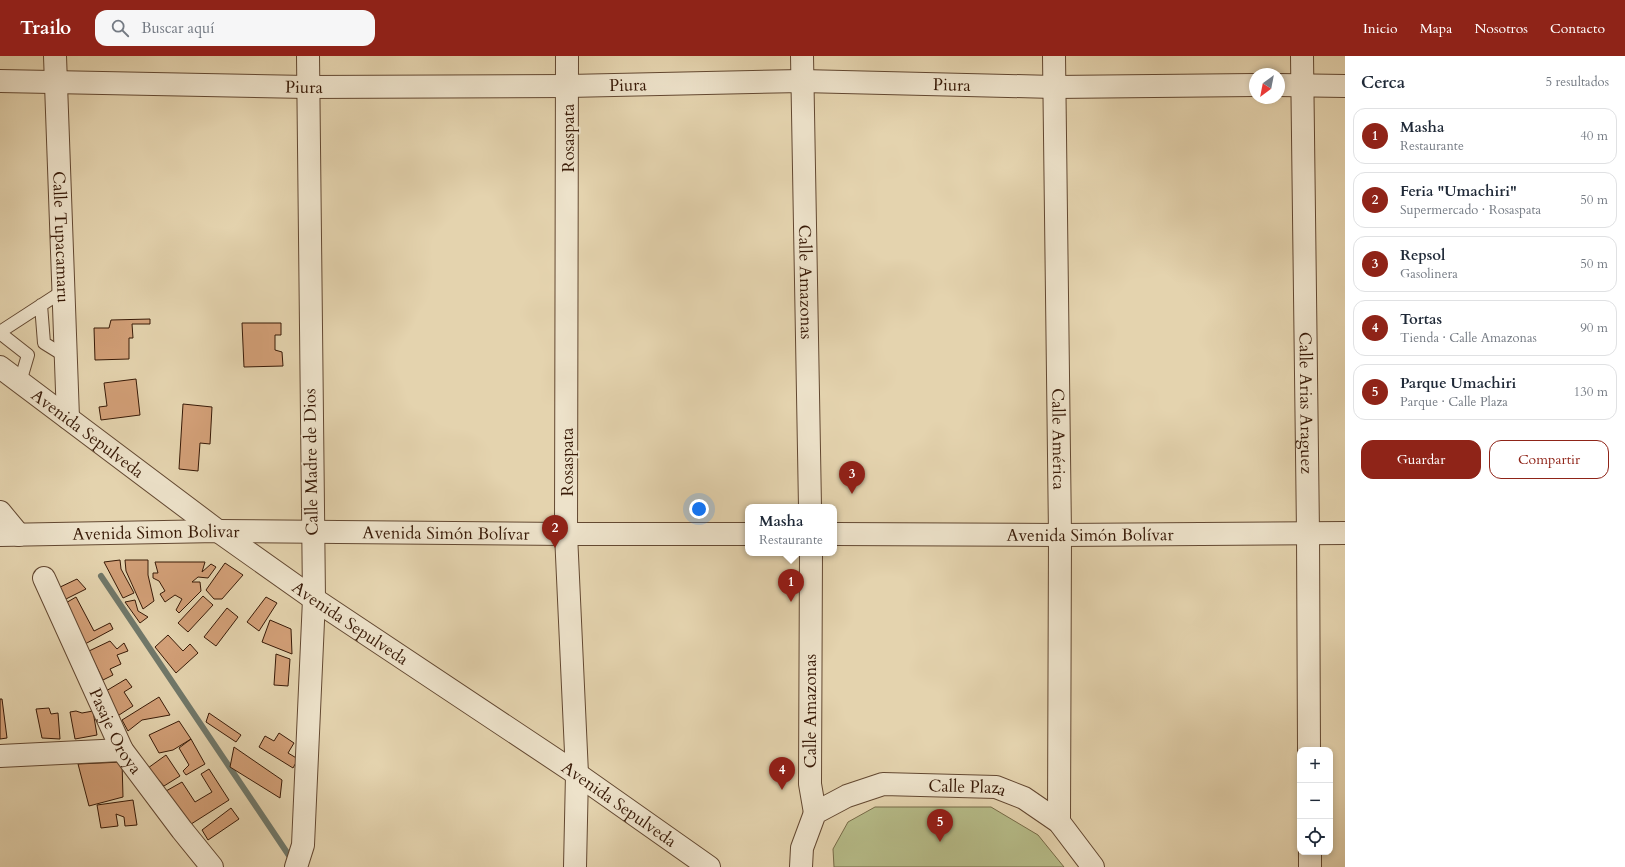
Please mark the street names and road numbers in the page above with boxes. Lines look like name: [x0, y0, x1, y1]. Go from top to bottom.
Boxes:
street label: Piura: [609, 73, 648, 97]
street label: Piura: [933, 73, 972, 97]
street label: Piura: [285, 75, 324, 99]
street label: Rosaspata: [557, 103, 580, 172]
street label: Calle Tupacamaru: [48, 171, 75, 303]
street label: Calle Amazonas: [793, 224, 819, 340]
street label: Calle Arias Araguez: [1294, 332, 1319, 474]
street label: Avenida Sepulveda: [27, 383, 150, 483]
street label: Calle Madre de Dios: [298, 388, 324, 536]
street label: Calle América: [1047, 388, 1071, 491]
street label: Rosaspata: [556, 427, 579, 496]
street label: Avenida Simon Bolivar: [72, 519, 240, 545]
street label: Avenida Simón Bolívar: [362, 521, 530, 545]
street label: Avenida Simón Bolívar: [1006, 523, 1174, 547]
street label: Avenida Sepulveda: [288, 576, 414, 671]
street label: Calle Amazonas: [799, 653, 822, 768]
street label: Pasaje Oroya: [84, 684, 148, 779]
street label: Avenida Sepulveda: [557, 755, 682, 853]
street label: Calle Plaza: [928, 774, 1011, 802]

